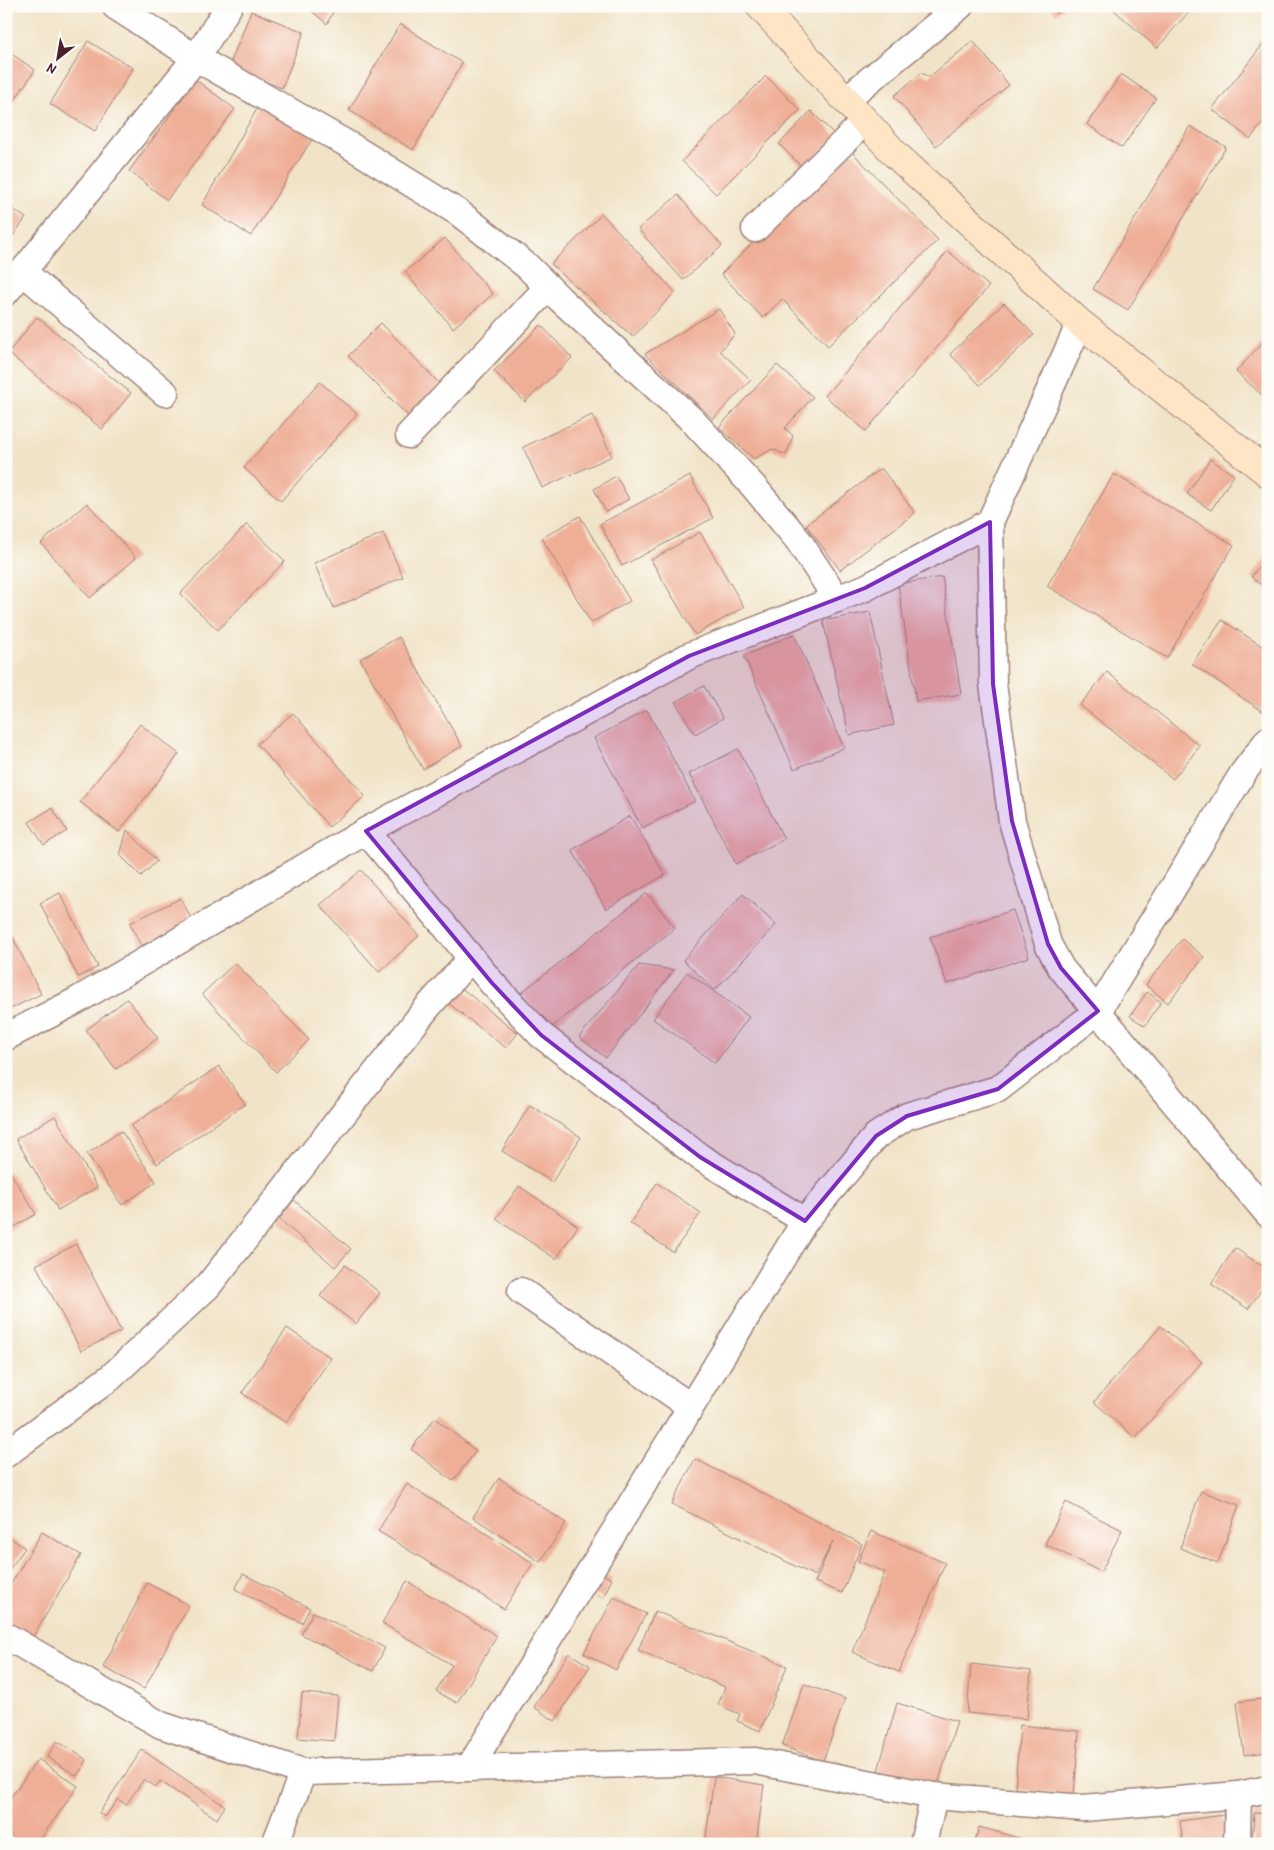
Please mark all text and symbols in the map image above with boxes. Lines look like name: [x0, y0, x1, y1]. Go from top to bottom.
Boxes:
north arrow: [32, 32, 82, 82]
text: N: [42, 59, 59, 80]

